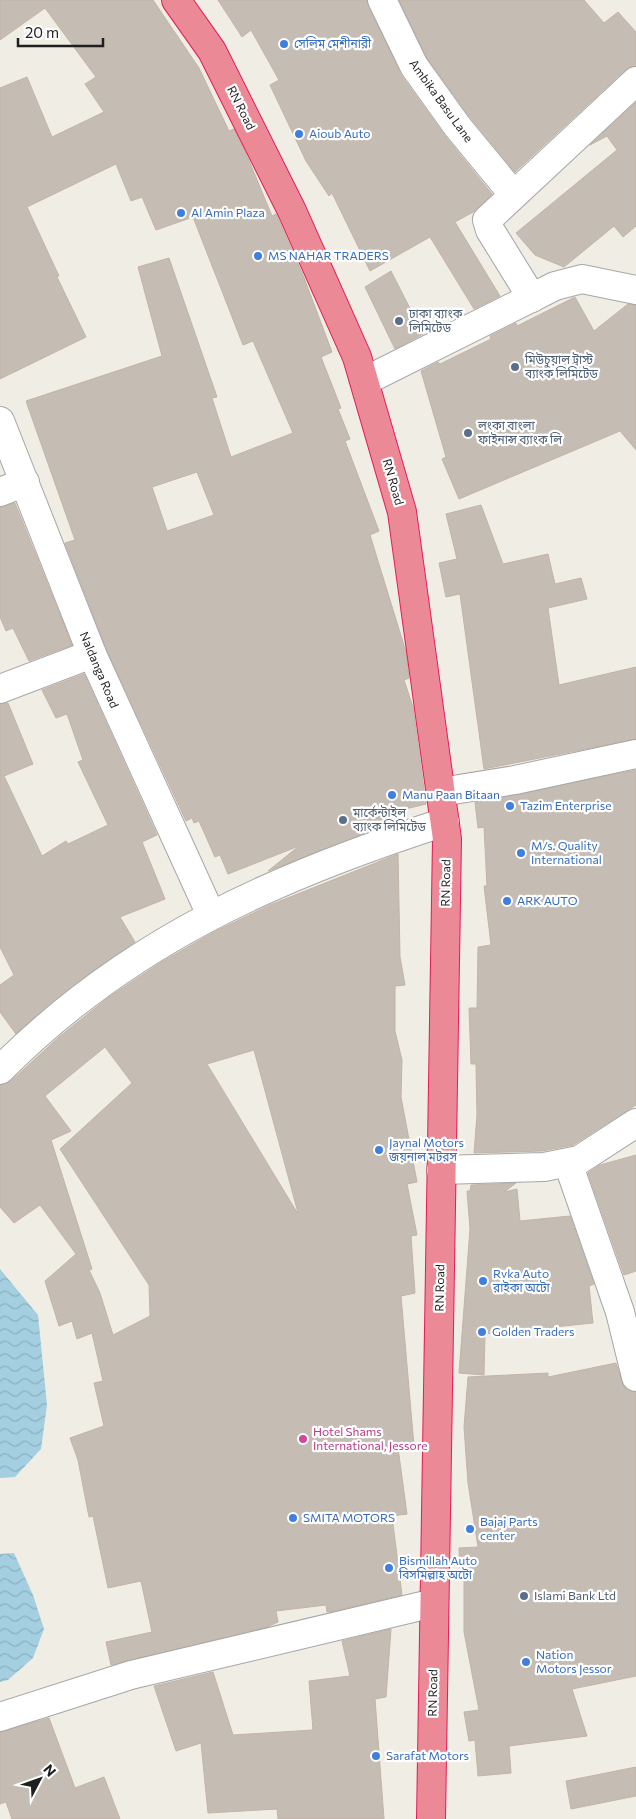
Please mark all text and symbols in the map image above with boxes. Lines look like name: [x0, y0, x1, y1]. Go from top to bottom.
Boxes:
scale bar: [18, 15, 102, 47]
text: 20 m: [25, 23, 59, 41]
place label: সেলিম মেশীনারী: [294, 36, 372, 50]
marker: সেলিম মেশীনারী: [278, 38, 290, 50]
street label: Ambika Basu Lane: [407, 56, 477, 145]
street label: RN Road: [225, 83, 259, 132]
place label: Aioub Auto: [309, 126, 371, 140]
marker: Aioub Auto: [293, 128, 305, 140]
place label: Al Amin Plaza: [191, 205, 265, 219]
marker: Al Amin Plaza: [175, 207, 187, 219]
place label: MS NAHAR TRADERS: [268, 248, 389, 262]
marker: MS NAHAR TRADERS: [252, 250, 264, 262]
place label: ঢাকা ব্যাংক লিমিটেড: [408, 306, 463, 334]
marker: ঢাকা ব্যাংক লিমিটেড: [393, 315, 405, 327]
place label: মিউচুয়াল ট্রাস্ট ব্যাংক লিমিটেড: [524, 352, 598, 380]
marker: মিউচুয়াল ট্রাস্ট ব্যাংক লিমিটেড: [509, 361, 521, 373]
place label: লংকা বাংলা ফাইনান্স ব্যাংক লি: [477, 418, 562, 446]
marker: লংকা বাংলা ফাইনান্স ব্যাংক লি: [462, 427, 474, 439]
street label: RN Road: [381, 457, 407, 507]
street label: Naldanga Road: [78, 629, 122, 710]
place label: Manu Paan Bitaan: [402, 787, 500, 801]
marker: Manu Paan Bitaan: [386, 789, 398, 801]
place label: Tazim Enterprise: [520, 798, 611, 812]
marker: Tazim Enterprise: [504, 800, 516, 812]
place label: মার্কেন্টাইল ব্যাংক লিমিটেড: [352, 805, 426, 833]
marker: মার্কেন্টাইল ব্যাংক লিমিটেড: [337, 814, 349, 826]
place label: M/s. Quality International: [531, 838, 602, 866]
marker: M/s. Quality International: [515, 847, 527, 859]
street label: RN Road: [438, 859, 452, 907]
place label: ARK AUTO: [517, 893, 578, 907]
marker: ARK AUTO: [501, 895, 513, 907]
place label: Jaynal Motors জয়নাল মটরস: [388, 1135, 464, 1163]
marker: Jaynal Motors জয়নাল মটরস: [373, 1144, 385, 1156]
street label: RN Road: [432, 1264, 446, 1312]
place label: Ryka Auto রাইকা অটো: [492, 1266, 551, 1294]
marker: Ryka Auto রাইকা অটো: [477, 1275, 489, 1287]
place label: Golden Traders: [492, 1324, 574, 1338]
marker: Golden Traders: [476, 1326, 488, 1338]
place label: Hotel Shams International, Jessore: [313, 1424, 428, 1453]
marker: Hotel Shams International, Jessore: [297, 1433, 309, 1445]
place label: SMITA MOTORS: [303, 1510, 395, 1524]
marker: SMITA MOTORS: [287, 1512, 299, 1524]
place label: Bajaj Parts center: [480, 1514, 538, 1542]
marker: Bajaj Parts center: [464, 1523, 476, 1535]
place label: Bismillah Auto বিসমিল্লাহ অটো: [398, 1553, 477, 1581]
marker: Bismillah Auto বিসমিল্লাহ অটো: [383, 1562, 395, 1574]
place label: Islami Bank Ltd: [534, 1588, 616, 1602]
marker: Islami Bank Ltd: [518, 1590, 530, 1602]
place label: Nation Motors Jessor: [536, 1647, 612, 1676]
marker: Nation Motors Jessor: [520, 1656, 532, 1668]
street label: RN Road: [425, 1669, 439, 1717]
place label: Sarafat Motors: [386, 1748, 469, 1762]
marker: Sarafat Motors: [370, 1750, 382, 1762]
north arrow: [15, 1754, 65, 1804]
text: N: [40, 1761, 60, 1780]

